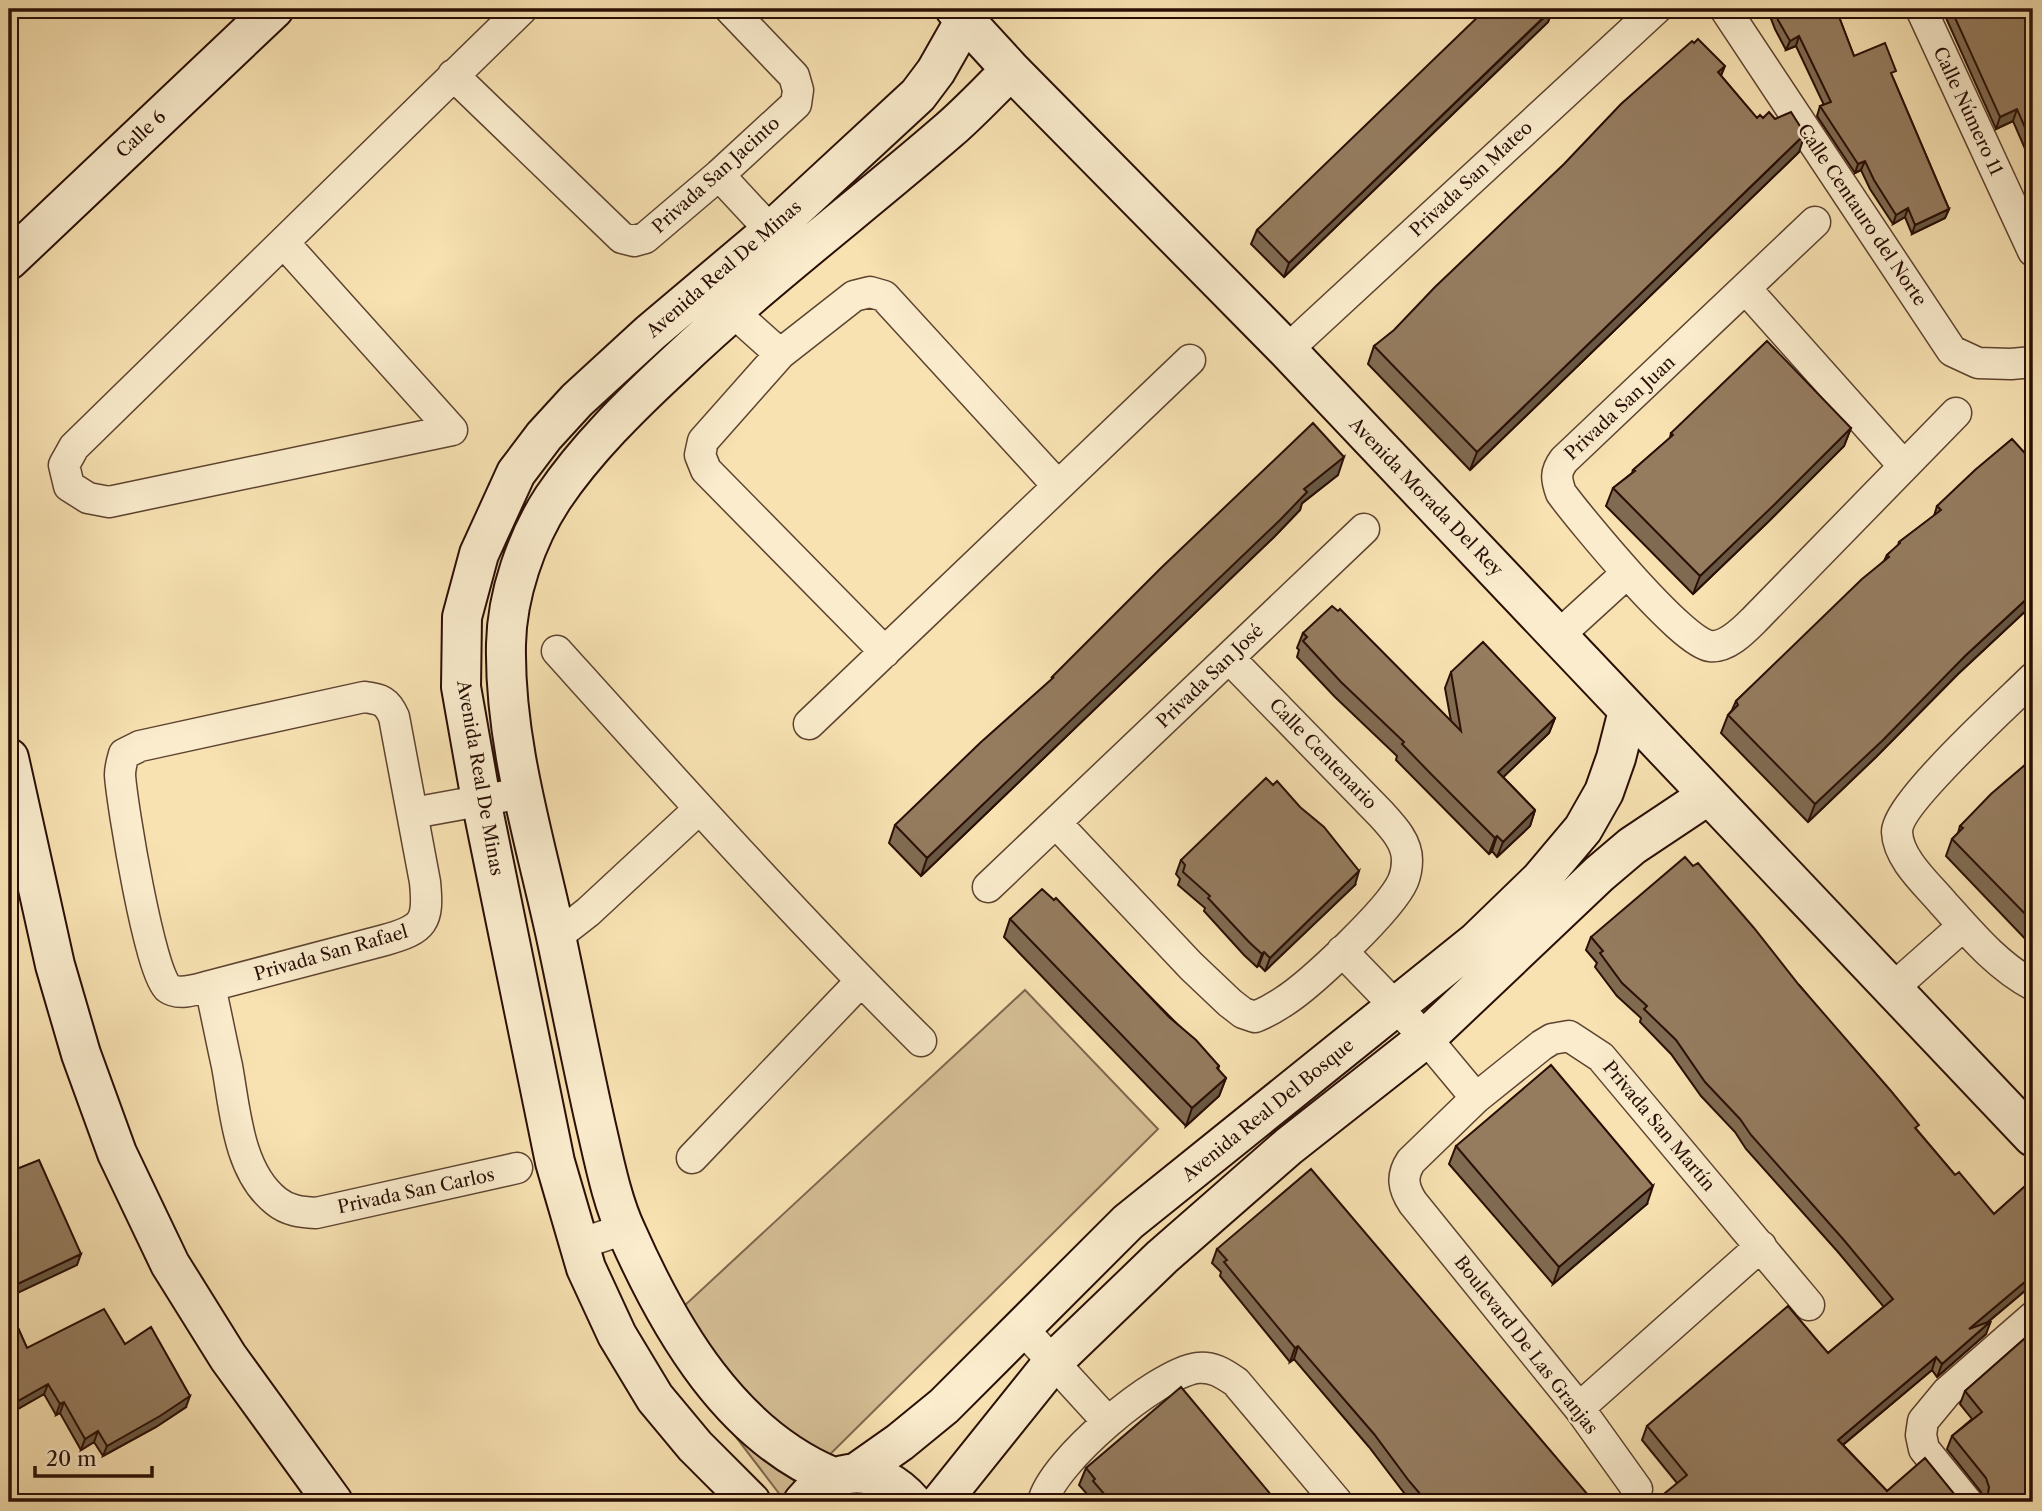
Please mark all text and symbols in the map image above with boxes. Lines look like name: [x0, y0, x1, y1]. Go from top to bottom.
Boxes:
street label: Calle Número 11: [1929, 43, 2008, 179]
street label: Calle 6: [112, 106, 170, 162]
street label: Privada San Jacinto: [648, 112, 784, 238]
street label: Privada San Mateo: [1405, 116, 1537, 242]
street label: Calle Centauro del Norte: [1793, 120, 1931, 310]
street label: Avenida Real De Minas: [641, 196, 806, 343]
street label: Privada San Juan: [1560, 351, 1680, 465]
street label: Avenida Morada Del Rey: [1344, 412, 1508, 582]
street label: Privada San José: [1152, 620, 1268, 732]
street label: Avenida Real De Minas: [452, 678, 508, 877]
street label: Calle Centenario: [1265, 694, 1381, 814]
street label: Privada San Rafael: [252, 921, 410, 985]
street label: Avenida Real Del Bosque: [1177, 1034, 1358, 1187]
street label: Privada San Martín: [1598, 1056, 1720, 1196]
street label: Privada San Carlos: [335, 1164, 497, 1218]
street label: Boulevard De Las Granjas: [1450, 1251, 1602, 1439]
scale bar: [35, 1434, 152, 1478]
text: 20 m: [46, 1446, 97, 1471]

